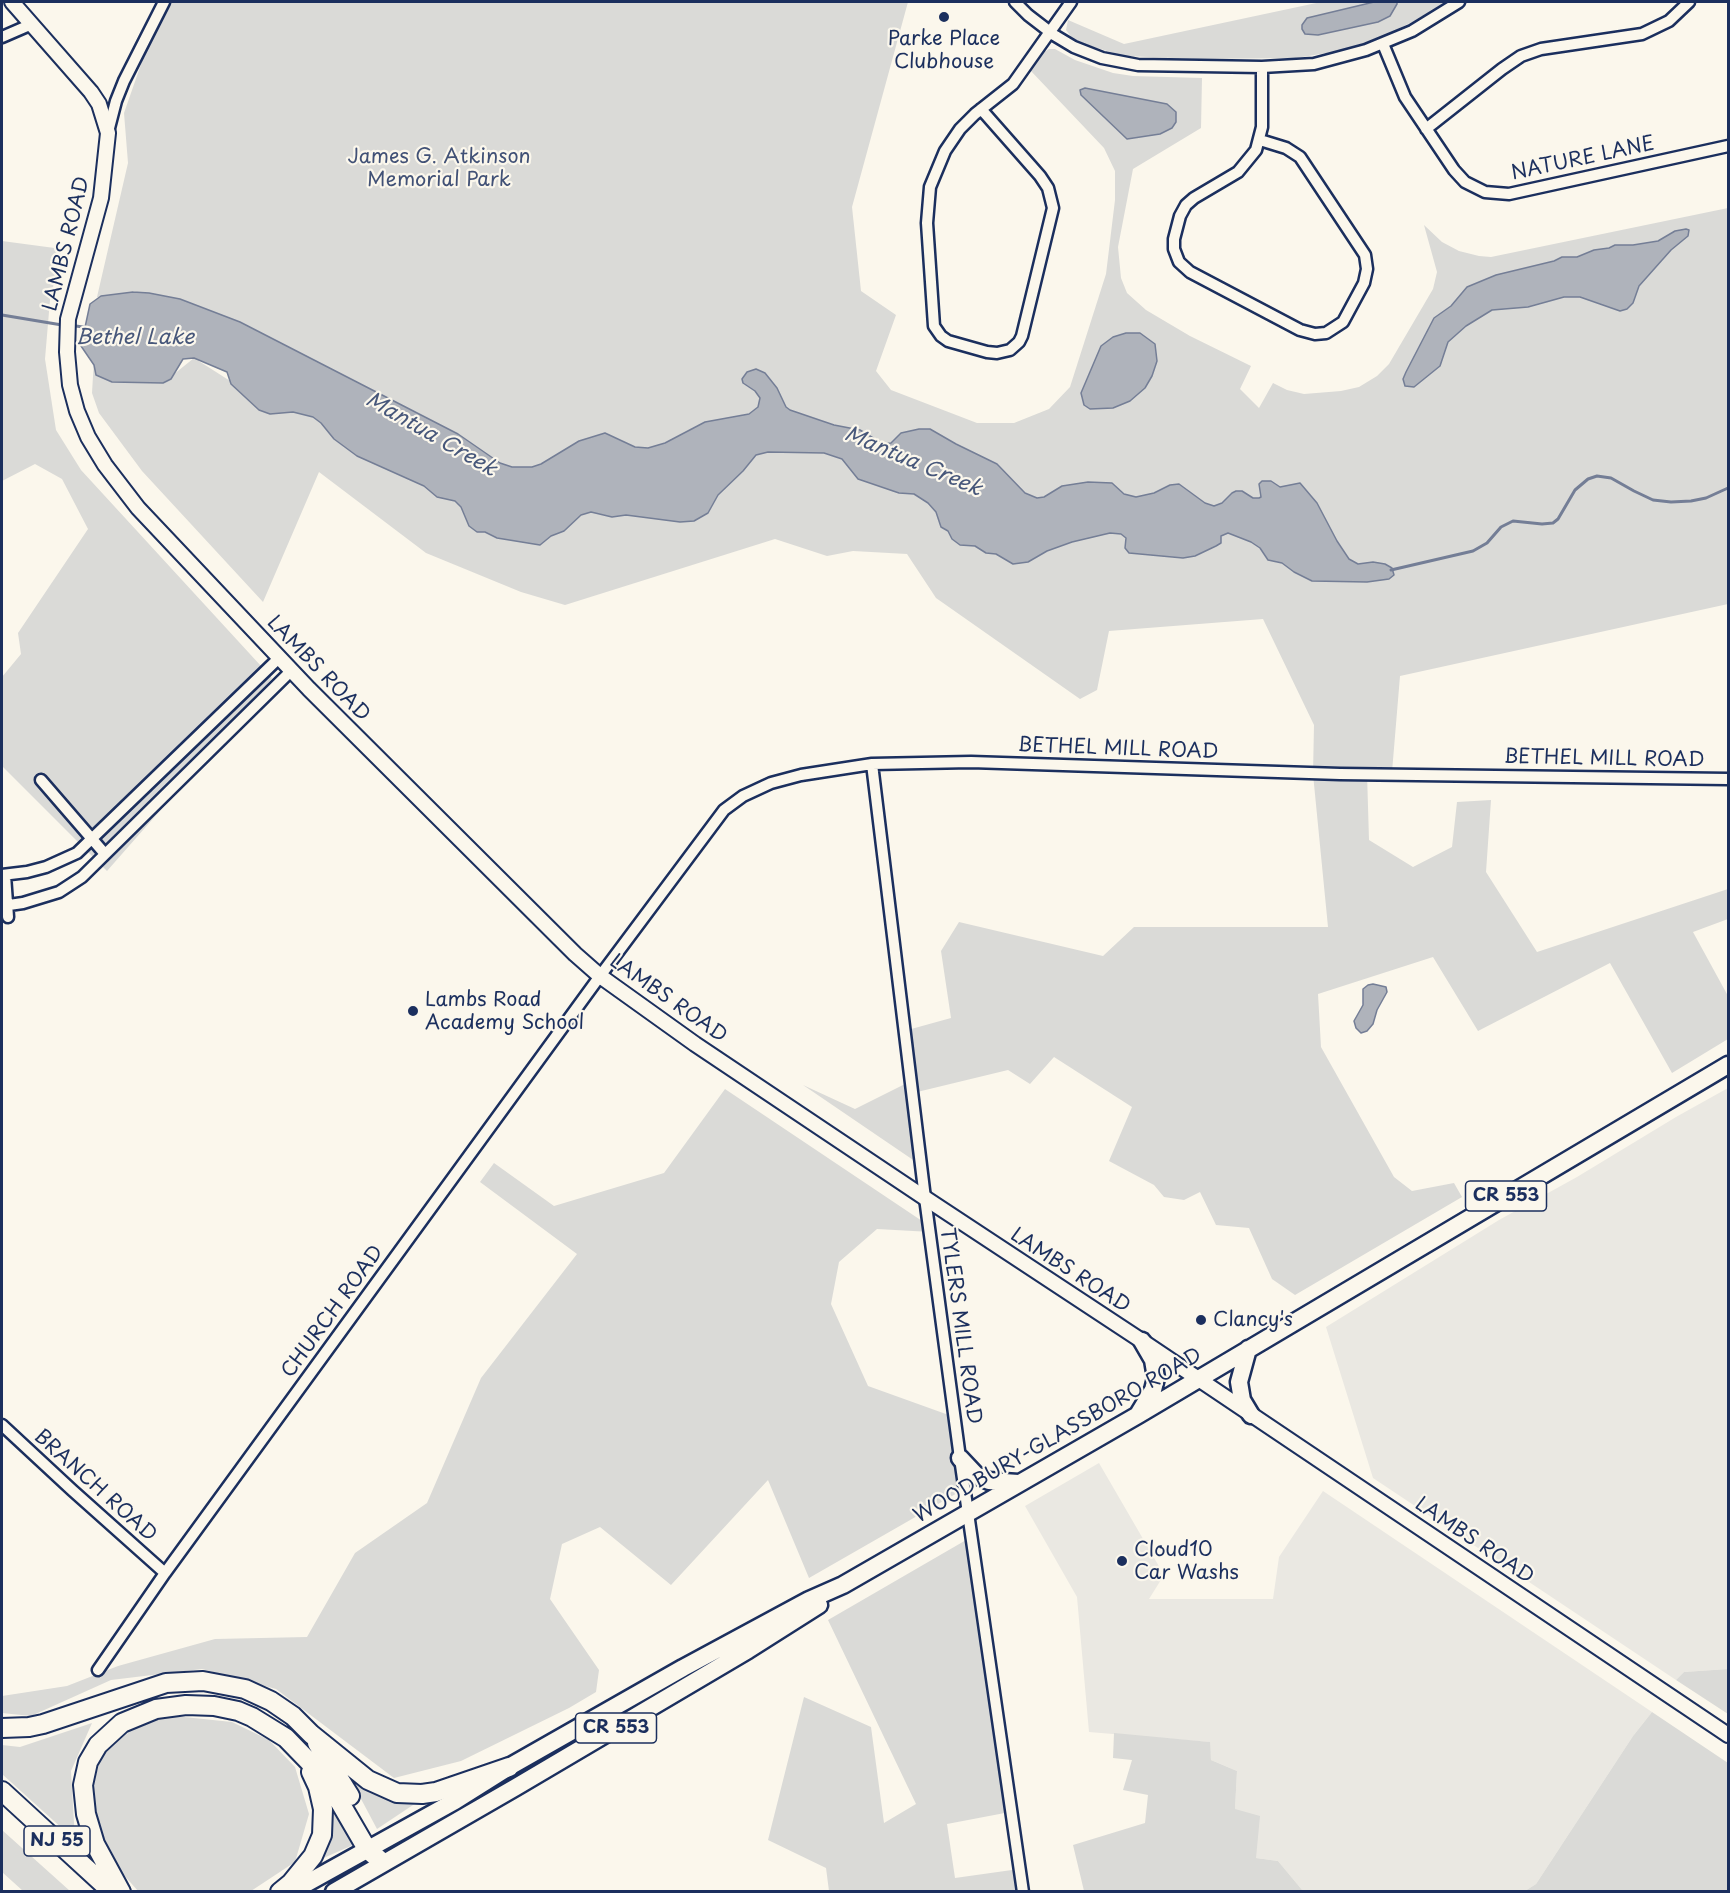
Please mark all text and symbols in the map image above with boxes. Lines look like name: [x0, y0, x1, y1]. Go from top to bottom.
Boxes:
marker: Parke Place Clubhouse: [937, 10, 951, 24]
place label: Parke Place Clubhouse: [888, 27, 1000, 74]
street label: NATURE LANE: [1509, 132, 1657, 186]
park label: James G. Atkinson Memorial Park: [348, 145, 530, 192]
street label: LAMBS ROAD: [39, 174, 95, 314]
water label: Bethel Lake: [76, 325, 194, 351]
water label: Mantua Creek: [361, 387, 501, 483]
water label: Mantua Creek: [840, 422, 986, 502]
street label: LAMBS ROAD: [262, 611, 374, 727]
street label: BETHEL MILL ROAD: [1017, 733, 1219, 765]
street label: BETHEL MILL ROAD: [1503, 745, 1705, 773]
street label: LAMBS ROAD: [605, 950, 731, 1048]
place label: Lambs Road Academy School: [425, 988, 584, 1035]
marker: Lambs Road Academy School: [406, 1004, 420, 1018]
road number: CR 553: [1466, 1181, 1546, 1211]
street label: LAMBS ROAD: [1006, 1223, 1134, 1319]
street label: TYLERS MILL ROAD: [934, 1226, 986, 1426]
street label: CHURCH ROAD: [277, 1241, 389, 1383]
place label: Clancy's: [1213, 1308, 1293, 1332]
marker: Clancy's: [1194, 1313, 1208, 1327]
street label: WOODBURY-GLASSBORO ROAD: [910, 1343, 1206, 1529]
street label: BRANCH ROAD: [29, 1425, 161, 1547]
street label: LAMBS ROAD: [1410, 1493, 1538, 1589]
place label: Cloud10 Car Washs: [1134, 1538, 1239, 1585]
marker: Cloud10 Car Washs: [1115, 1554, 1129, 1568]
road number: CR 553: [576, 1713, 656, 1743]
road number: NJ 55: [24, 1826, 90, 1856]

